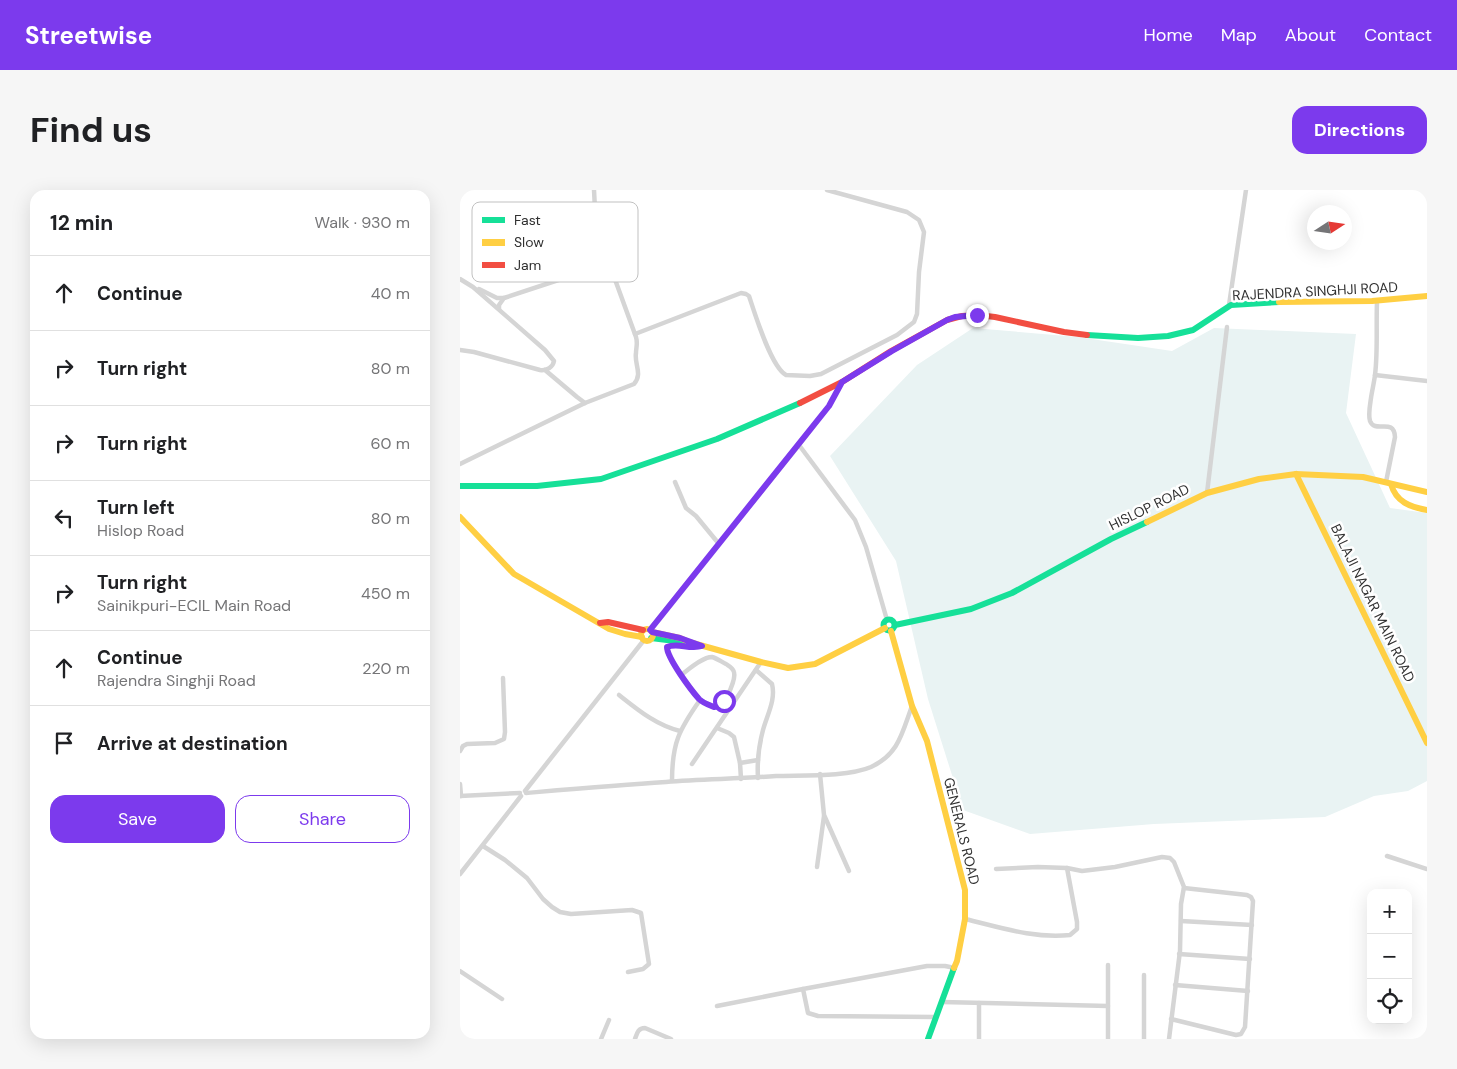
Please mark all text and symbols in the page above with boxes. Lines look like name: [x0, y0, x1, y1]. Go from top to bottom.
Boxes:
text: Streetwise: [25, 20, 152, 51]
text: Home: [1143, 23, 1193, 47]
text: Map: [1221, 23, 1257, 47]
text: About: [1285, 23, 1336, 47]
text: Contact: [1364, 23, 1432, 47]
button: Directions: [1292, 106, 1427, 154]
text: Find us: [30, 107, 152, 153]
legend: [472, 202, 638, 282]
north arrow: [1307, 205, 1352, 250]
text: 12 min: [50, 209, 113, 237]
text: Fast: [514, 211, 541, 229]
text: Walk · 930 m: [315, 212, 410, 233]
text: Slow: [514, 233, 544, 251]
text: Jam: [514, 256, 541, 274]
street label: RAJENDRA SINGHJI ROAD: [1232, 278, 1398, 304]
icon: ahead: [50, 279, 78, 307]
text: Continue: [97, 281, 183, 306]
text: 40 m: [371, 283, 410, 304]
route end: [966, 304, 989, 327]
icon: right: [50, 354, 78, 382]
text: Turn right: [97, 356, 187, 381]
text: 80 m: [371, 358, 410, 379]
icon: right: [50, 429, 78, 457]
text: Turn right: [97, 431, 187, 456]
text: 60 m: [370, 433, 410, 454]
street label: HISLOP ROAD: [1106, 480, 1192, 534]
text: Turn left: [97, 495, 175, 520]
icon: left: [50, 504, 78, 532]
text: 80 m: [371, 508, 410, 529]
text: Hislop Road: [97, 520, 184, 541]
street label: BALAJI NAGAR MAIN ROAD: [1327, 521, 1419, 685]
text: Turn right: [97, 570, 187, 595]
icon: right: [50, 579, 78, 607]
text: 450 m: [361, 583, 410, 604]
text: Sainikpuri-ECIL Main Road: [97, 595, 291, 616]
text: Continue: [97, 645, 183, 670]
icon: ahead: [50, 654, 78, 682]
text: 220 m: [362, 658, 410, 679]
text: Rajendra Singhji Road: [97, 670, 256, 691]
route start: [713, 690, 736, 713]
icon: arrive: [50, 729, 78, 757]
text: Arrive at destination: [97, 731, 288, 756]
street label: GENERALS ROAD: [940, 776, 984, 886]
button: Save: [50, 795, 225, 843]
button: Share: [235, 795, 410, 843]
map controls: [1367, 889, 1412, 1024]
button: +: [1367, 889, 1412, 934]
button: −: [1367, 934, 1412, 979]
button: locate: [1367, 979, 1412, 1024]

